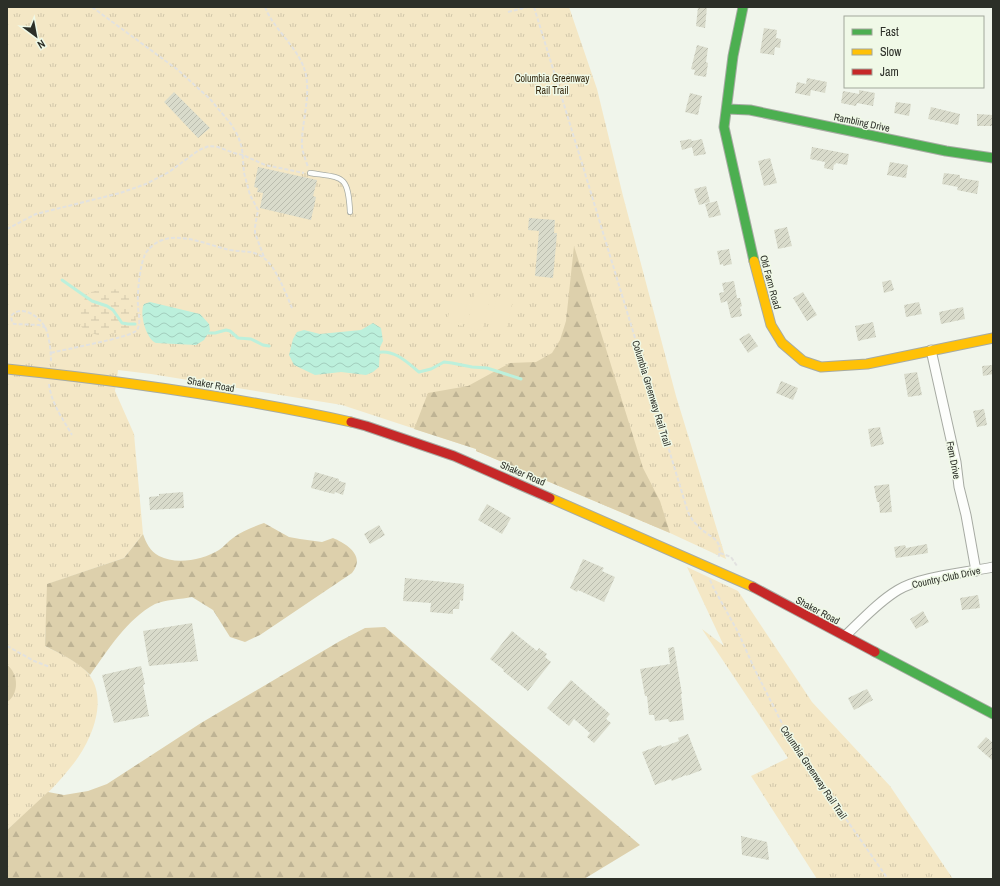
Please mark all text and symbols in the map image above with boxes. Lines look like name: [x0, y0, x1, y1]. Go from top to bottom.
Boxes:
north arrow: [16, 16, 56, 56]
legend: [844, 16, 984, 88]
text: Fast: [880, 24, 899, 40]
text: N: [35, 37, 48, 52]
text: Slow: [880, 44, 902, 60]
text: Jam: [880, 64, 899, 80]
park label: Columbia Greenway Rail Trail: [515, 72, 590, 97]
street label: Rambling Drive: [833, 110, 892, 135]
street label: Old Farm Road: [757, 254, 784, 311]
street label: Columbia Greenway Rail Trail: [629, 339, 674, 448]
street label: Shaker Road: [186, 374, 236, 395]
street label: Fern Drive: [943, 440, 964, 481]
street label: Shaker Road: [498, 458, 547, 489]
street label: Country Club Drive: [911, 564, 982, 591]
street label: Shaker Road: [794, 593, 842, 627]
street label: Columbia Greenway Rail Trail: [777, 723, 850, 822]

